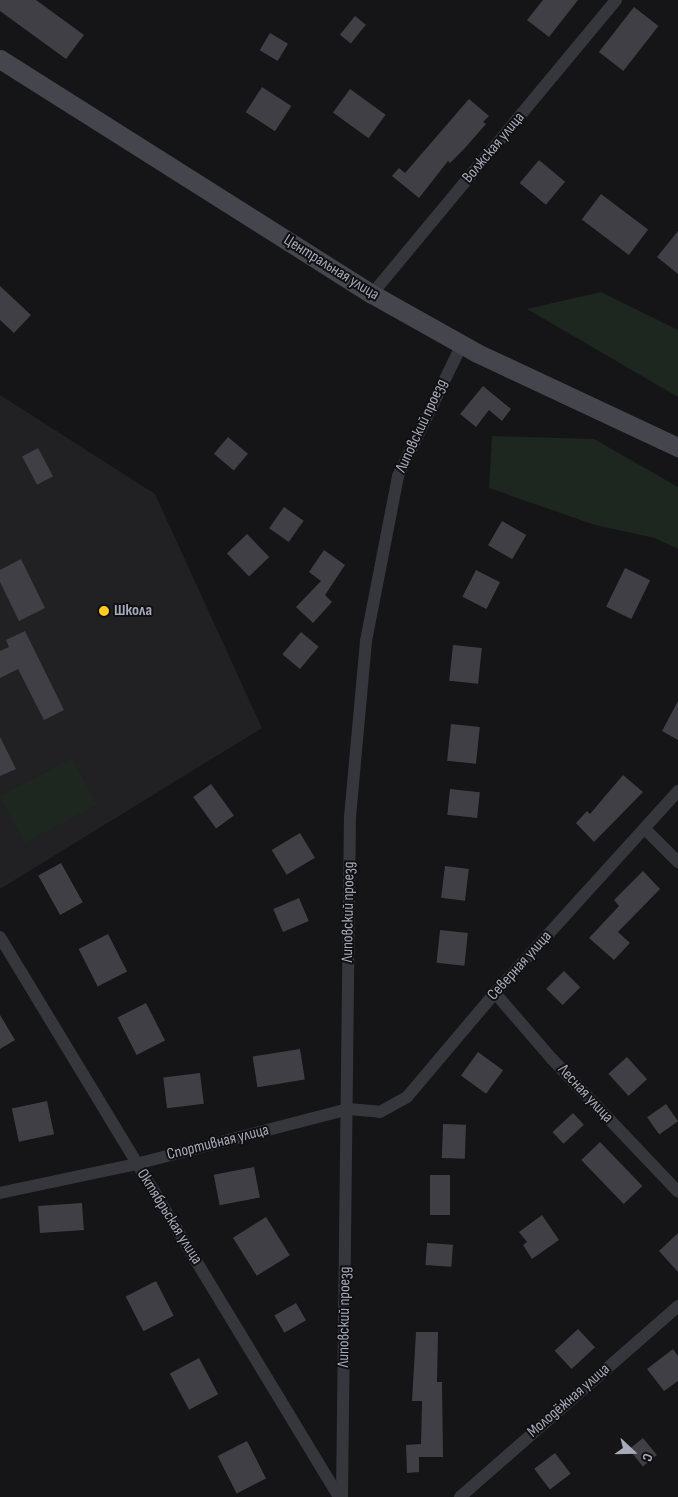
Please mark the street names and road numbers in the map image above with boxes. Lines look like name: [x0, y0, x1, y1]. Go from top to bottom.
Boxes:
street label: Волжская улица: [459, 109, 529, 187]
street label: Центральная улица: [280, 231, 382, 305]
street label: Липовский проезд: [392, 376, 452, 476]
street label: Липовский проезд: [339, 861, 359, 963]
street label: Северная улица: [484, 927, 556, 1005]
street label: Лесная улица: [553, 1061, 617, 1127]
street label: Спортивная улица: [165, 1121, 271, 1165]
street label: Октябрьская улица: [132, 1166, 206, 1268]
street label: Липовский проезд: [335, 1266, 355, 1368]
street label: Молодёжная улица: [524, 1360, 614, 1442]

